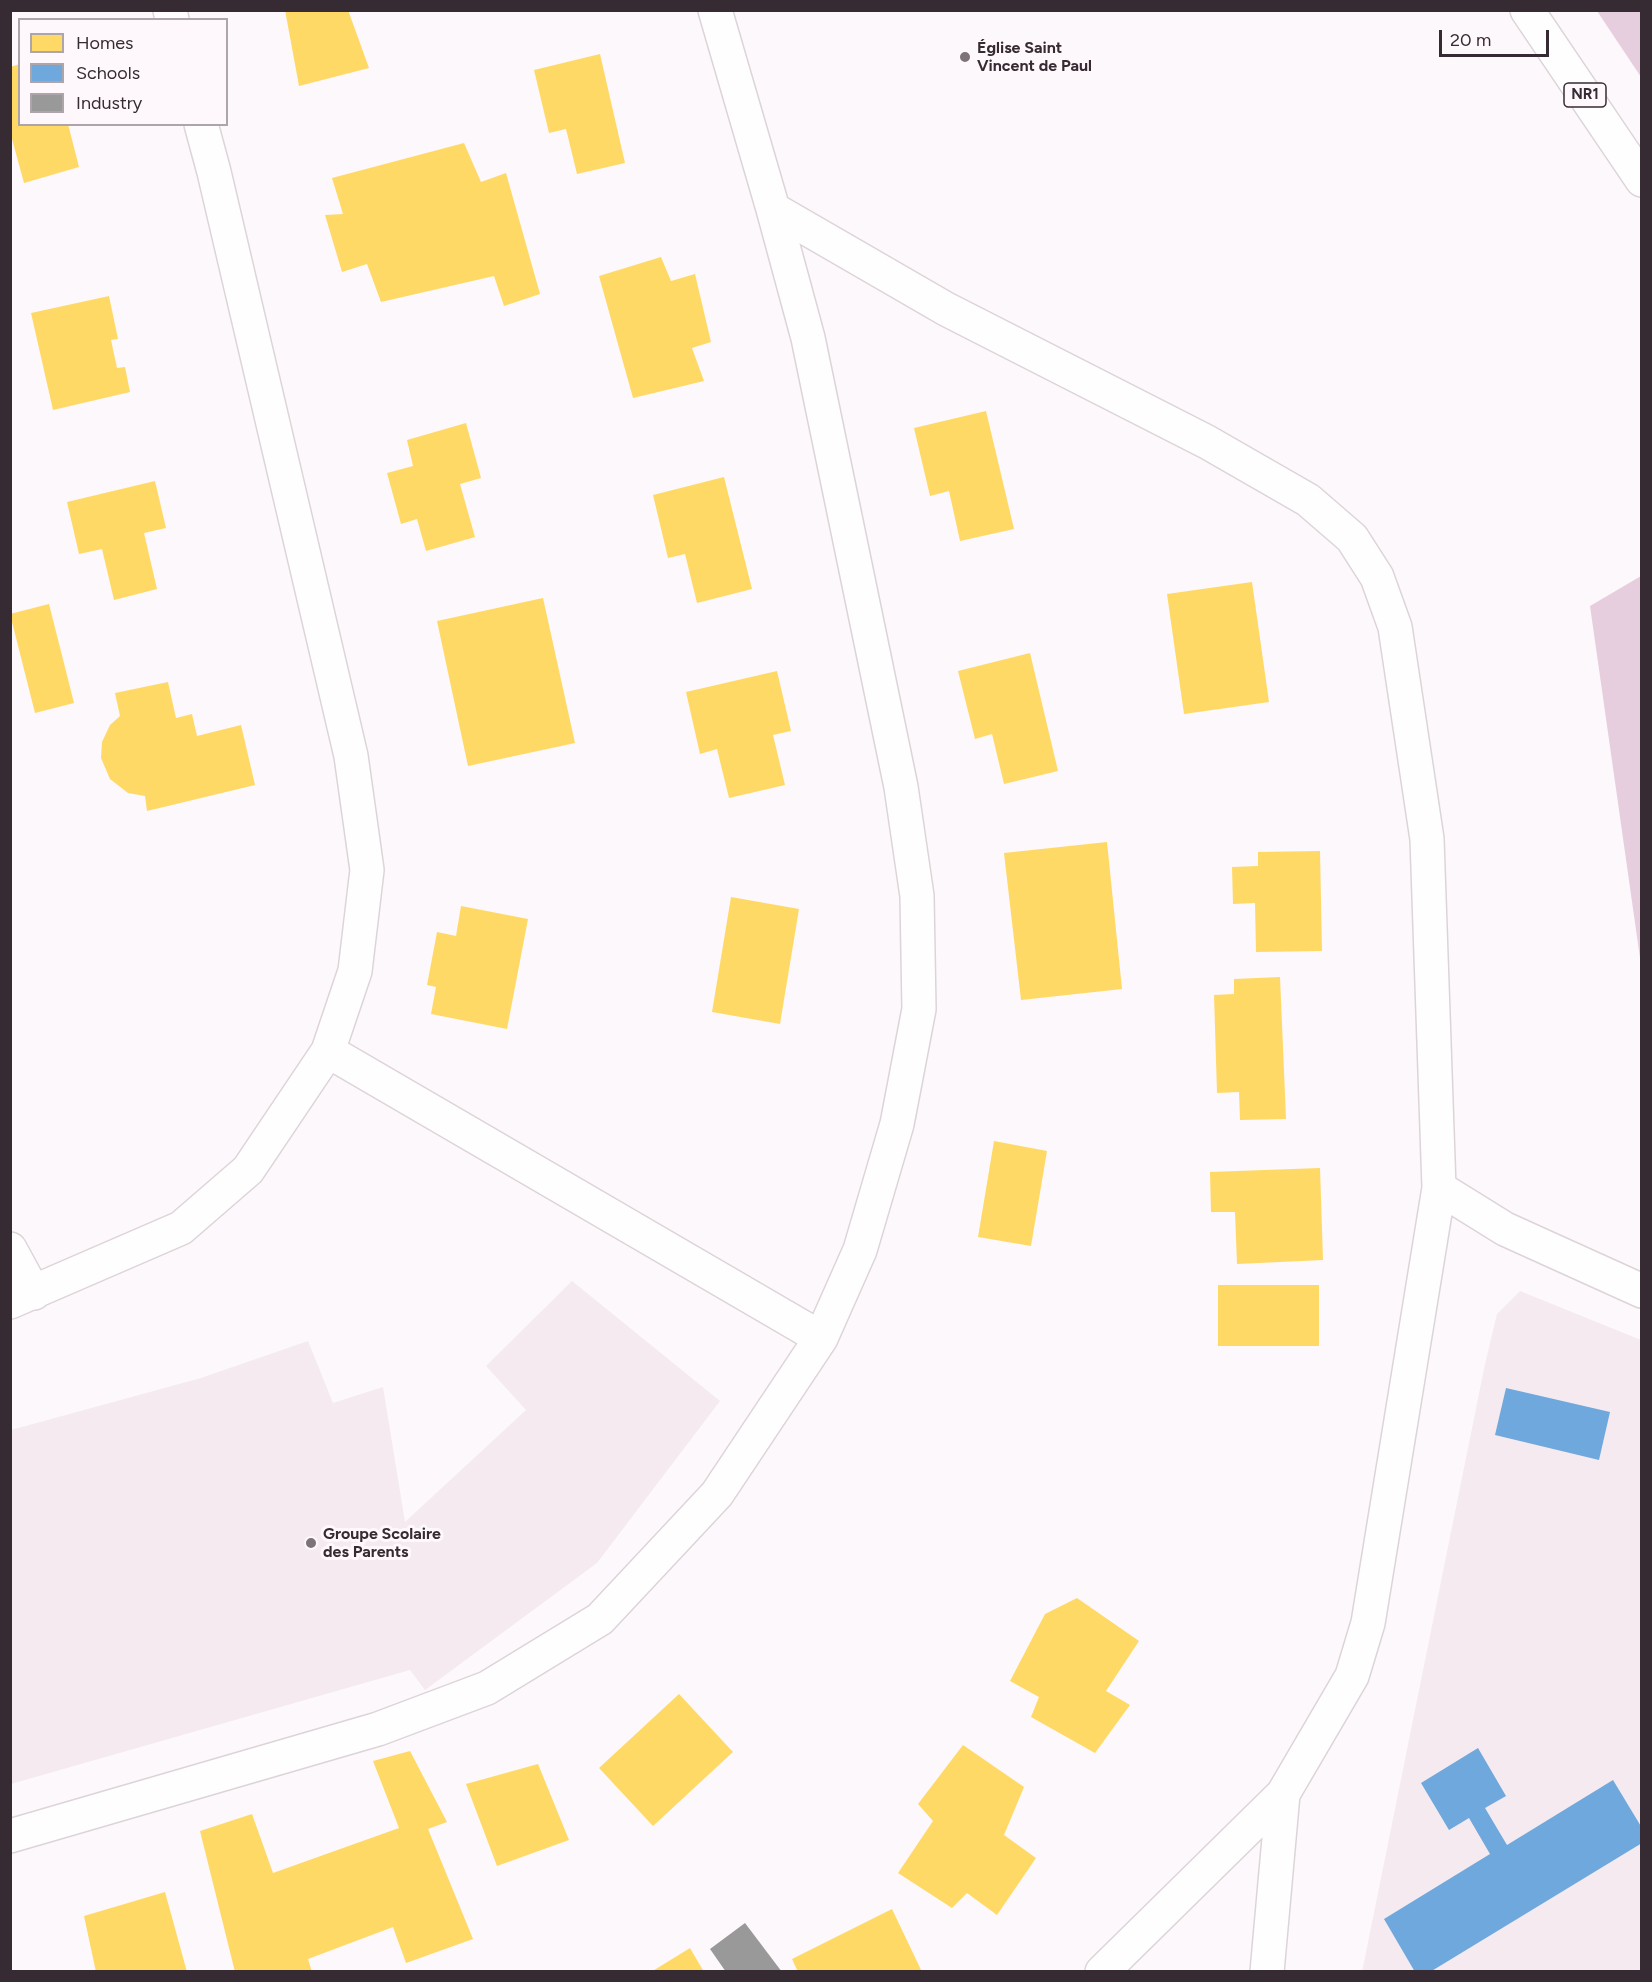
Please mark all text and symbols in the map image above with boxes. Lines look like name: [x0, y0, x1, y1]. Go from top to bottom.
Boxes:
legend: [18, 18, 228, 126]
scale bar: [1442, 18, 1552, 56]
text: 20 m: [1450, 29, 1491, 51]
text: Homes: [76, 32, 134, 54]
place label: Église Saint Vincent de Paul: [977, 38, 1092, 76]
marker: Église Saint Vincent de Paul: [958, 50, 972, 64]
text: Schools: [76, 62, 140, 84]
road number: NR1: [1564, 83, 1606, 107]
text: Industry: [76, 92, 142, 114]
place label: Groupe Scolaire des Parents: [323, 1524, 441, 1562]
marker: Groupe Scolaire des Parents: [304, 1536, 318, 1550]

